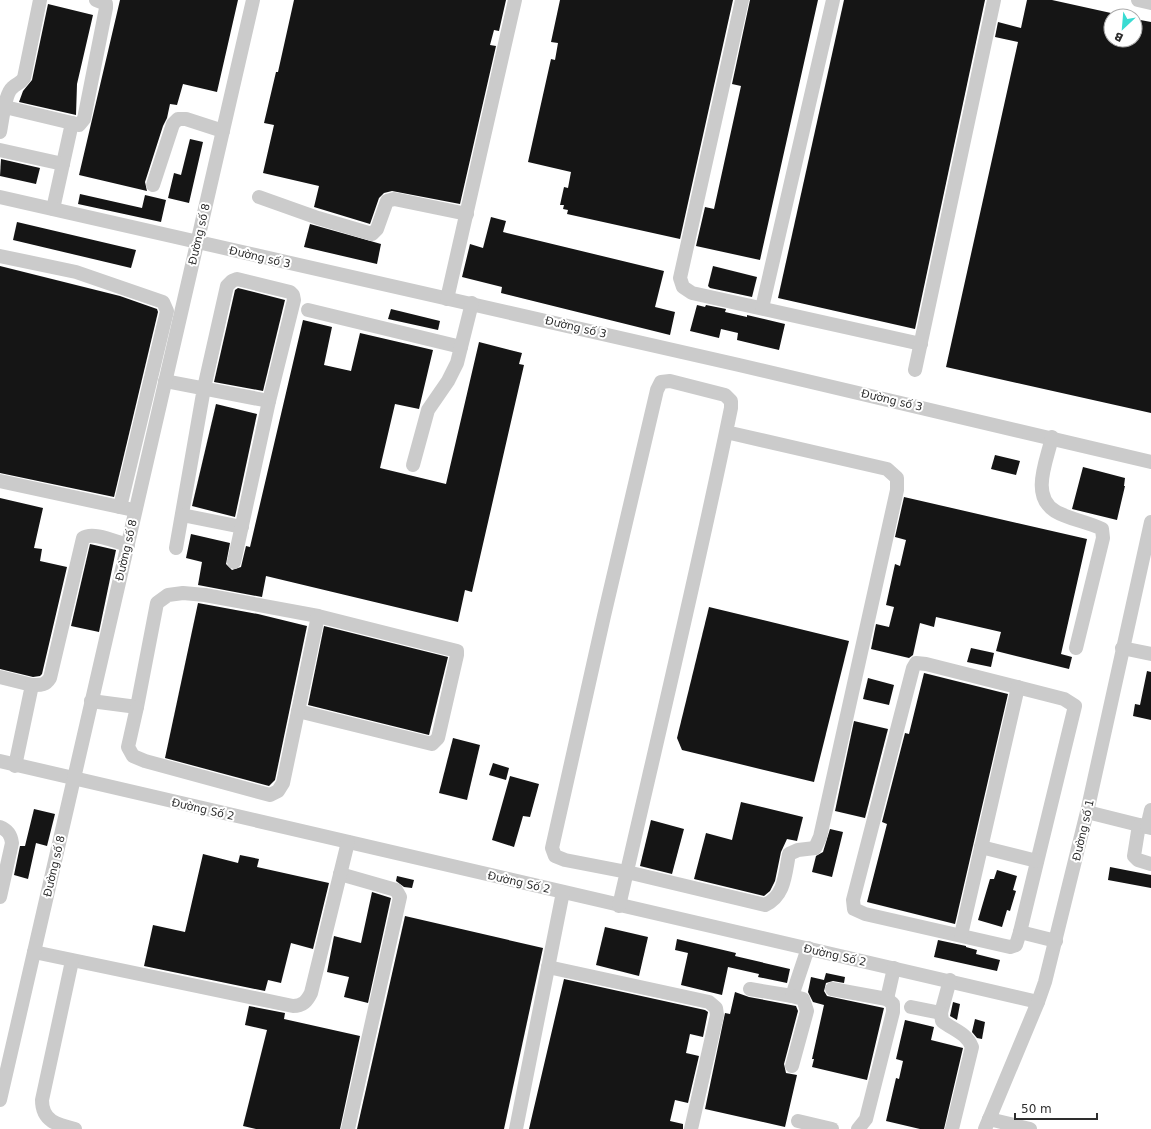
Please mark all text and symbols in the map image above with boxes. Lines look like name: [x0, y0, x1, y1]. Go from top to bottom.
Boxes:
north arrow: [1103, 8, 1143, 48]
text: B: [1112, 29, 1125, 44]
street label: Đường số 8: [186, 202, 213, 266]
street label: Đường số 3: [228, 244, 292, 271]
street label: Đường số 3: [544, 314, 608, 341]
street label: Đường số 3: [860, 387, 924, 414]
street label: Đường số 8: [113, 518, 140, 582]
street label: Đường Số 2: [170, 796, 235, 823]
street label: Đường số 1: [1070, 798, 1097, 862]
street label: Đường số 8: [41, 834, 68, 898]
street label: Đường Số 2: [486, 869, 551, 896]
street label: Đường Số 2: [802, 942, 867, 969]
scale bar: [1015, 1095, 1097, 1121]
text: 50 m: [1021, 1102, 1052, 1116]

